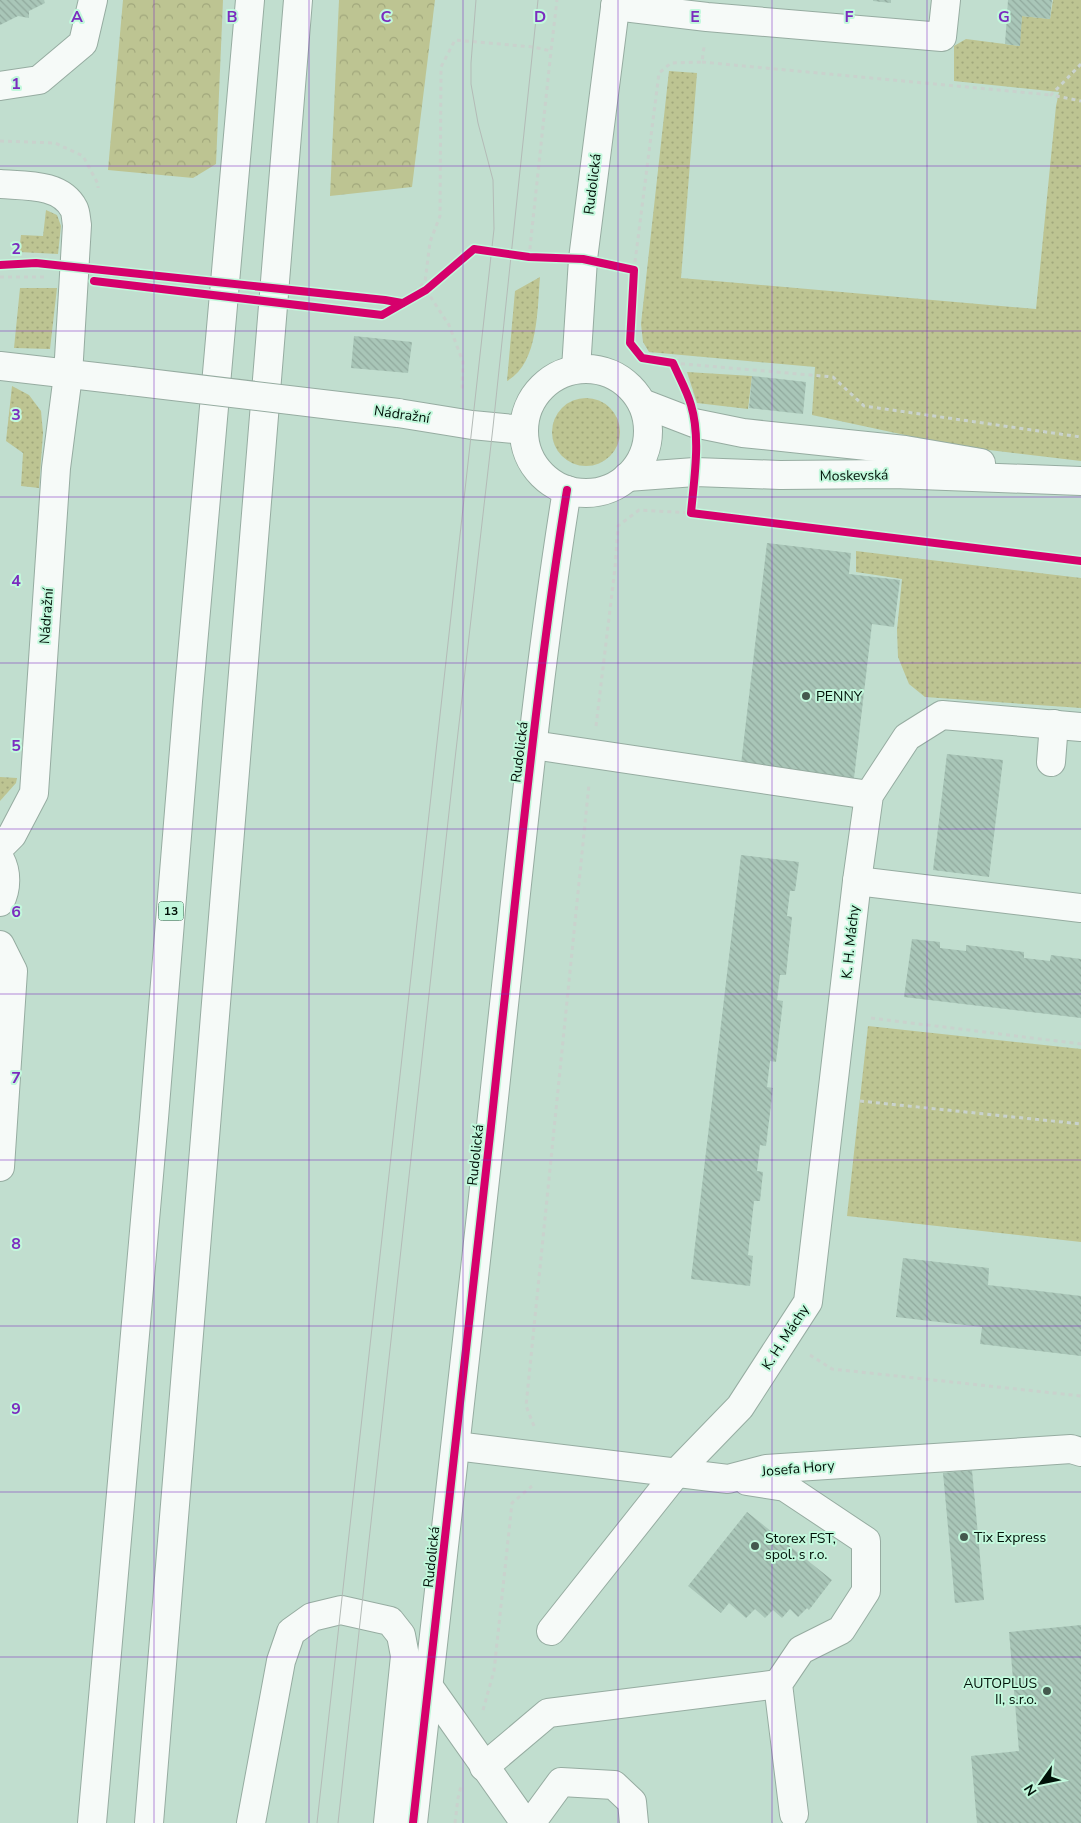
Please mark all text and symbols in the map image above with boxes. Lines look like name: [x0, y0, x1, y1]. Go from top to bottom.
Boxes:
text: A: [71, 6, 83, 28]
text: B: [226, 6, 238, 28]
text: C: [381, 6, 392, 28]
text: D: [534, 6, 546, 28]
text: E: [690, 6, 700, 28]
text: F: [845, 6, 854, 28]
text: G: [998, 6, 1010, 28]
text: 1: [11, 73, 21, 95]
street label: Rudolická: [579, 152, 606, 216]
text: 2: [11, 238, 21, 260]
street label: Nádražní: [373, 401, 432, 428]
text: 3: [11, 404, 21, 426]
street label: Moskevská: [819, 465, 889, 486]
text: 4: [11, 570, 21, 592]
street label: Nádražní: [35, 587, 58, 645]
place label: PENNY: [816, 687, 863, 706]
marker: PENNY: [800, 690, 812, 702]
street label: Rudolická: [506, 720, 533, 784]
text: 5: [11, 735, 21, 757]
text: 6: [11, 901, 21, 923]
road number: 13: [158, 901, 184, 920]
street label: K. H. Máchy: [837, 903, 864, 980]
text: 7: [11, 1067, 21, 1089]
street label: Rudolická: [463, 1124, 488, 1187]
text: 8: [11, 1233, 21, 1255]
street label: K. H. Máchy: [757, 1300, 814, 1374]
text: 9: [11, 1398, 21, 1420]
street label: Josefa Hory: [760, 1456, 836, 1481]
street label: Rudolická: [419, 1526, 444, 1589]
place label: Tix Express: [974, 1528, 1046, 1547]
place label: Storex FST, spol. s r.o.: [765, 1529, 836, 1564]
marker: Tix Express: [958, 1531, 970, 1543]
marker: Storex FST, spol. s r.o.: [749, 1540, 761, 1552]
place label: AUTOPLUS II, s.r.o.: [963, 1674, 1037, 1709]
marker: AUTOPLUS II, s.r.o.: [1041, 1685, 1053, 1697]
north arrow: [1016, 1758, 1066, 1808]
text: N: [1020, 1780, 1041, 1799]

